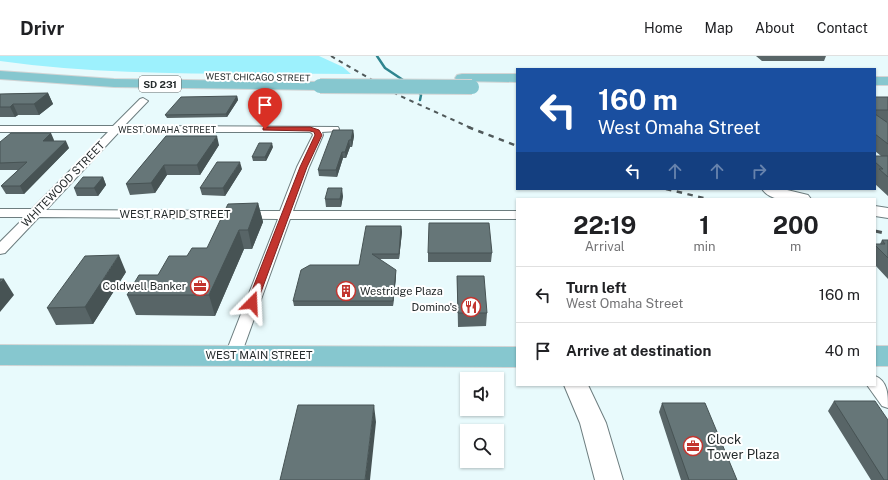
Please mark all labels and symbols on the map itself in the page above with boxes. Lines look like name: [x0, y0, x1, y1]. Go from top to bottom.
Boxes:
street label: WEST CHICAGO STREET: [205, 71, 311, 83]
road number: SD 231: [139, 76, 181, 92]
pin: [248, 88, 282, 129]
street label: WEST OMAHA STREET: [118, 124, 217, 135]
street label: WHITEWOOD STREET: [19, 139, 107, 229]
street label: WEST RAPID STREET: [119, 208, 231, 220]
office icon: Coldwell Banker: [189, 275, 211, 297]
place label: Coldwell Banker: [102, 280, 186, 292]
building icon: Westridge Plaza: [335, 280, 357, 302]
position arrow: [231, 282, 273, 324]
place label: Westridge Plaza: [360, 285, 443, 297]
restaurant icon: Domino's: [460, 296, 482, 318]
place label: Domino's: [412, 301, 457, 313]
street label: WEST MAIN STREET: [206, 349, 313, 361]
place label: Clock Tower Plaza: [707, 432, 780, 462]
office icon: Clock Tower Plaza: [682, 435, 704, 457]

